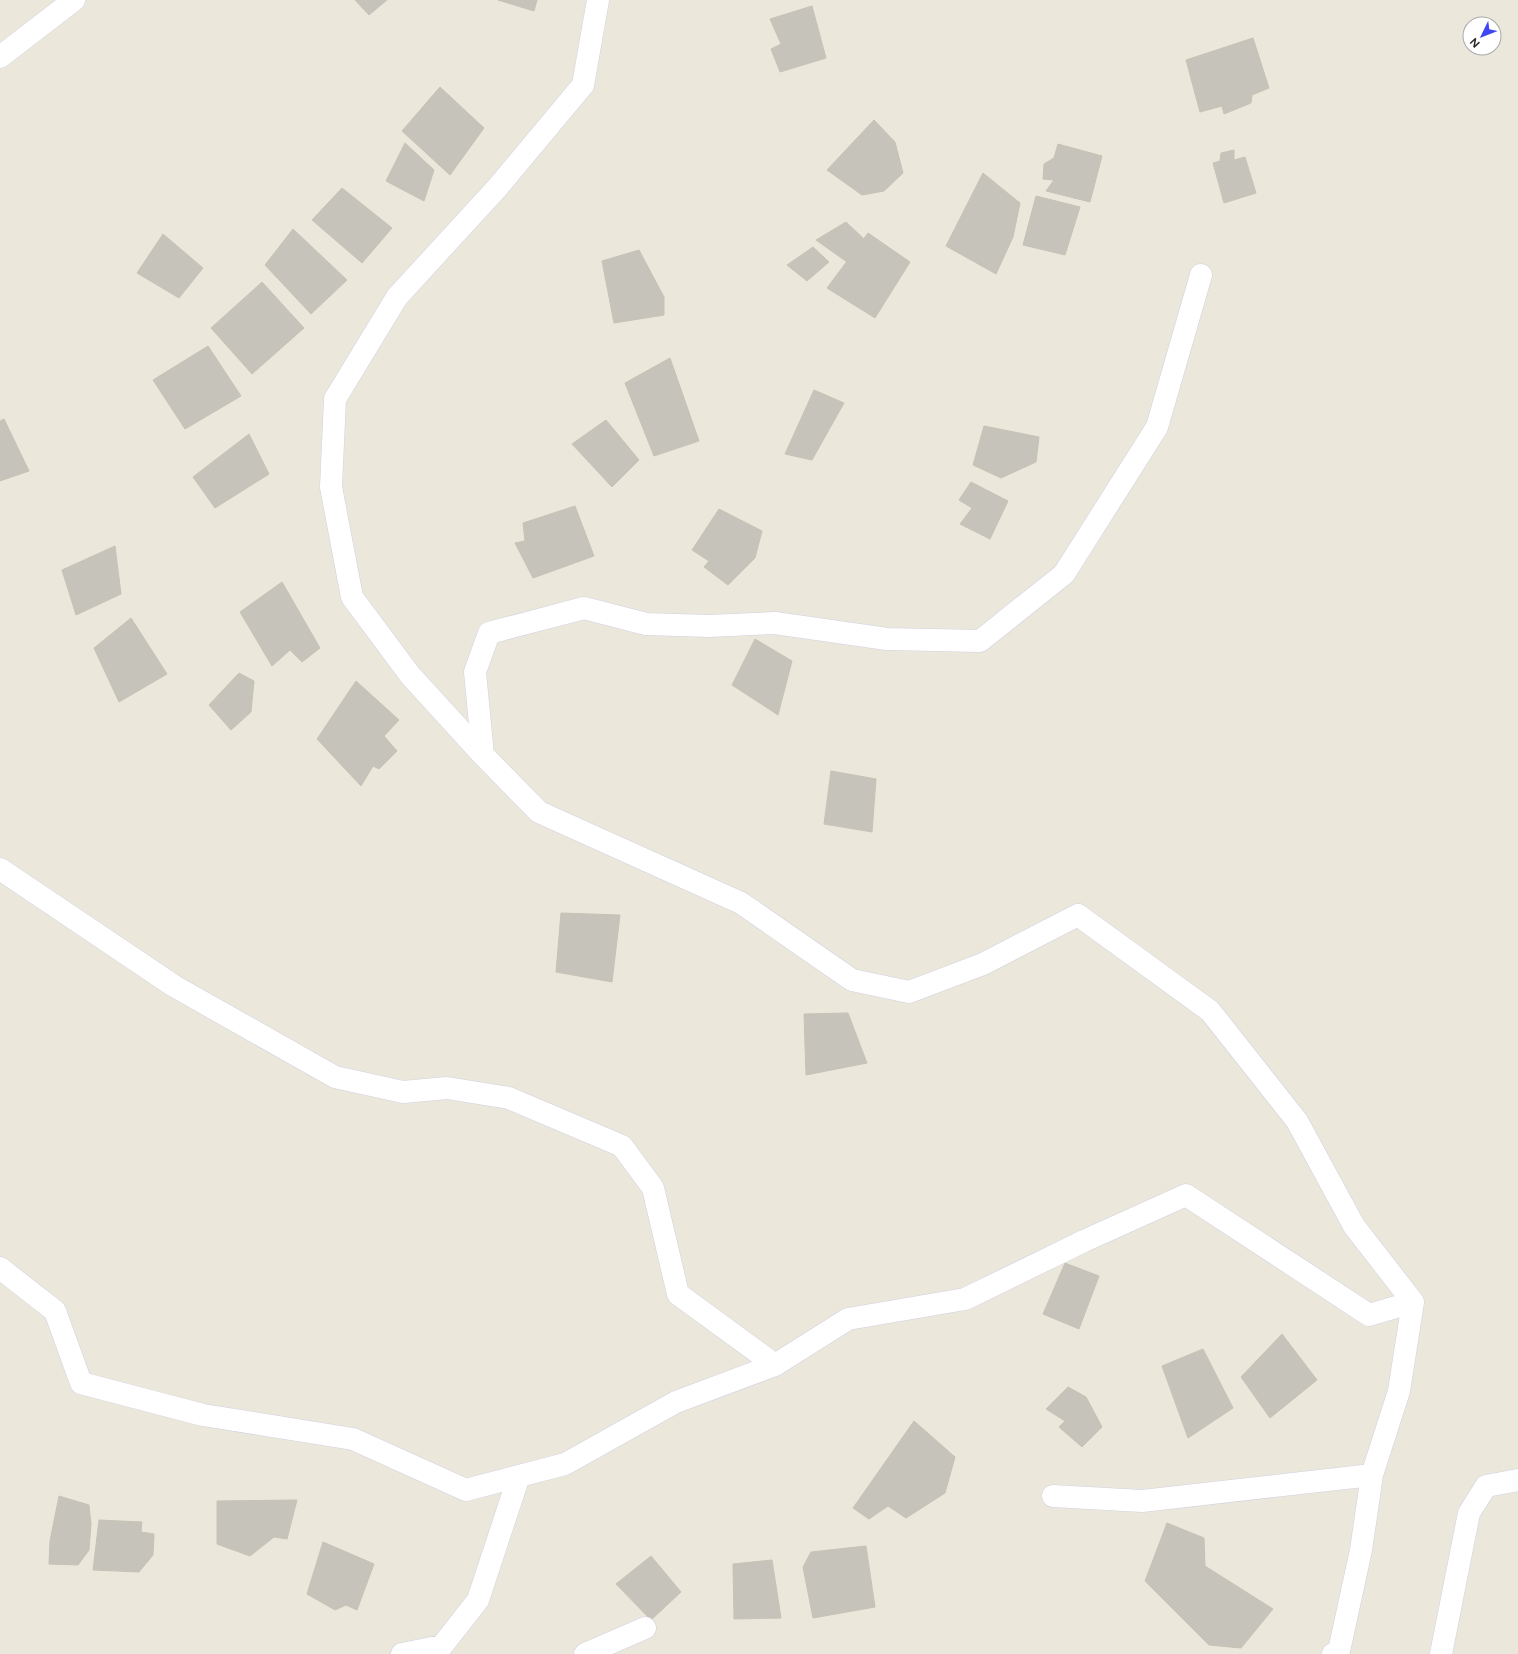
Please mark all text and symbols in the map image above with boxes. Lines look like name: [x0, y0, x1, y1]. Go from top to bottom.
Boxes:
north arrow: [1462, 16, 1502, 56]
text: N: [1467, 35, 1483, 50]

